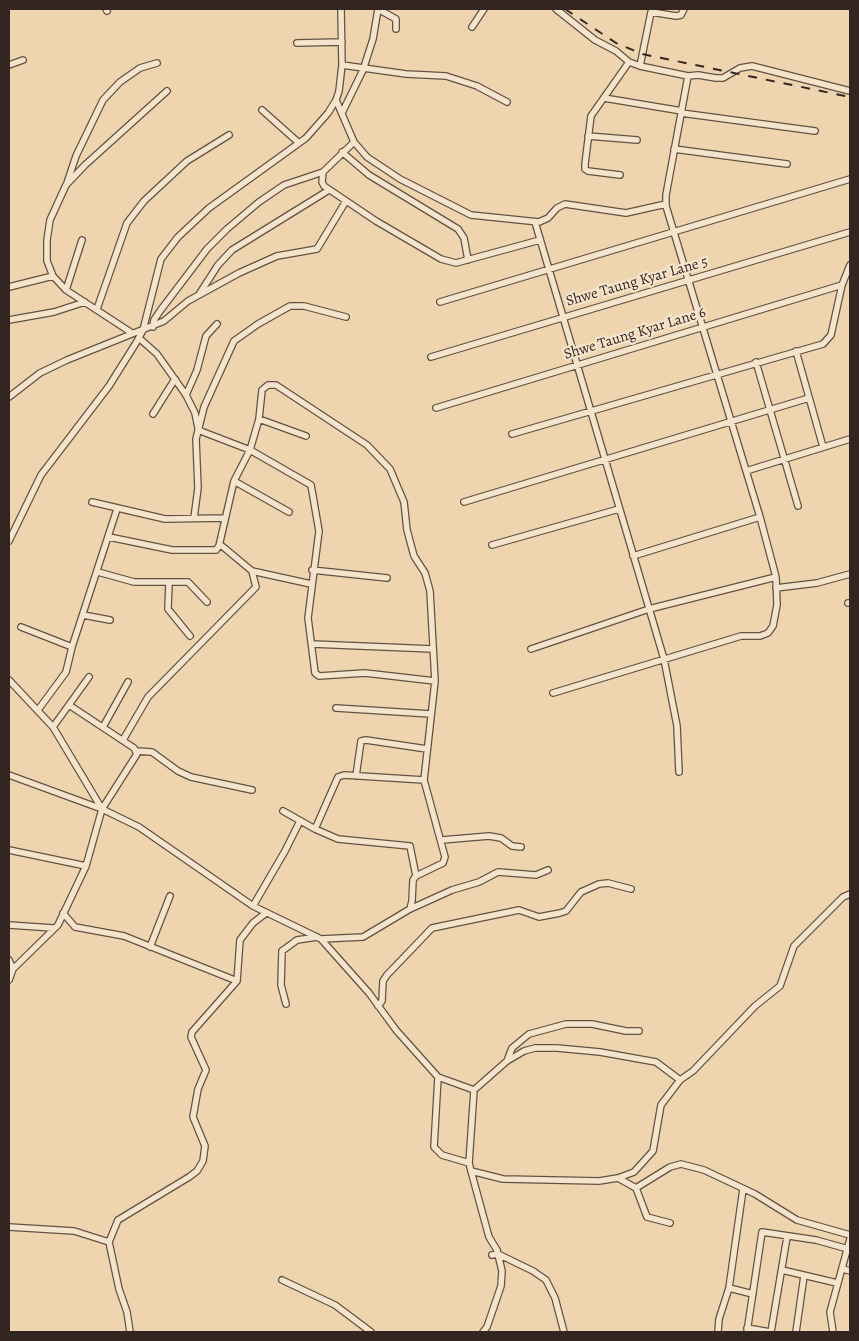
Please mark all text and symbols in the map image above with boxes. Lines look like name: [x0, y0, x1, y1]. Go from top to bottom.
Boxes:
street label: Shwe Taung Kyar Lane 5: [564, 253, 710, 311]
street label: Shwe Taung Kyar Lane 6: [562, 304, 708, 364]

